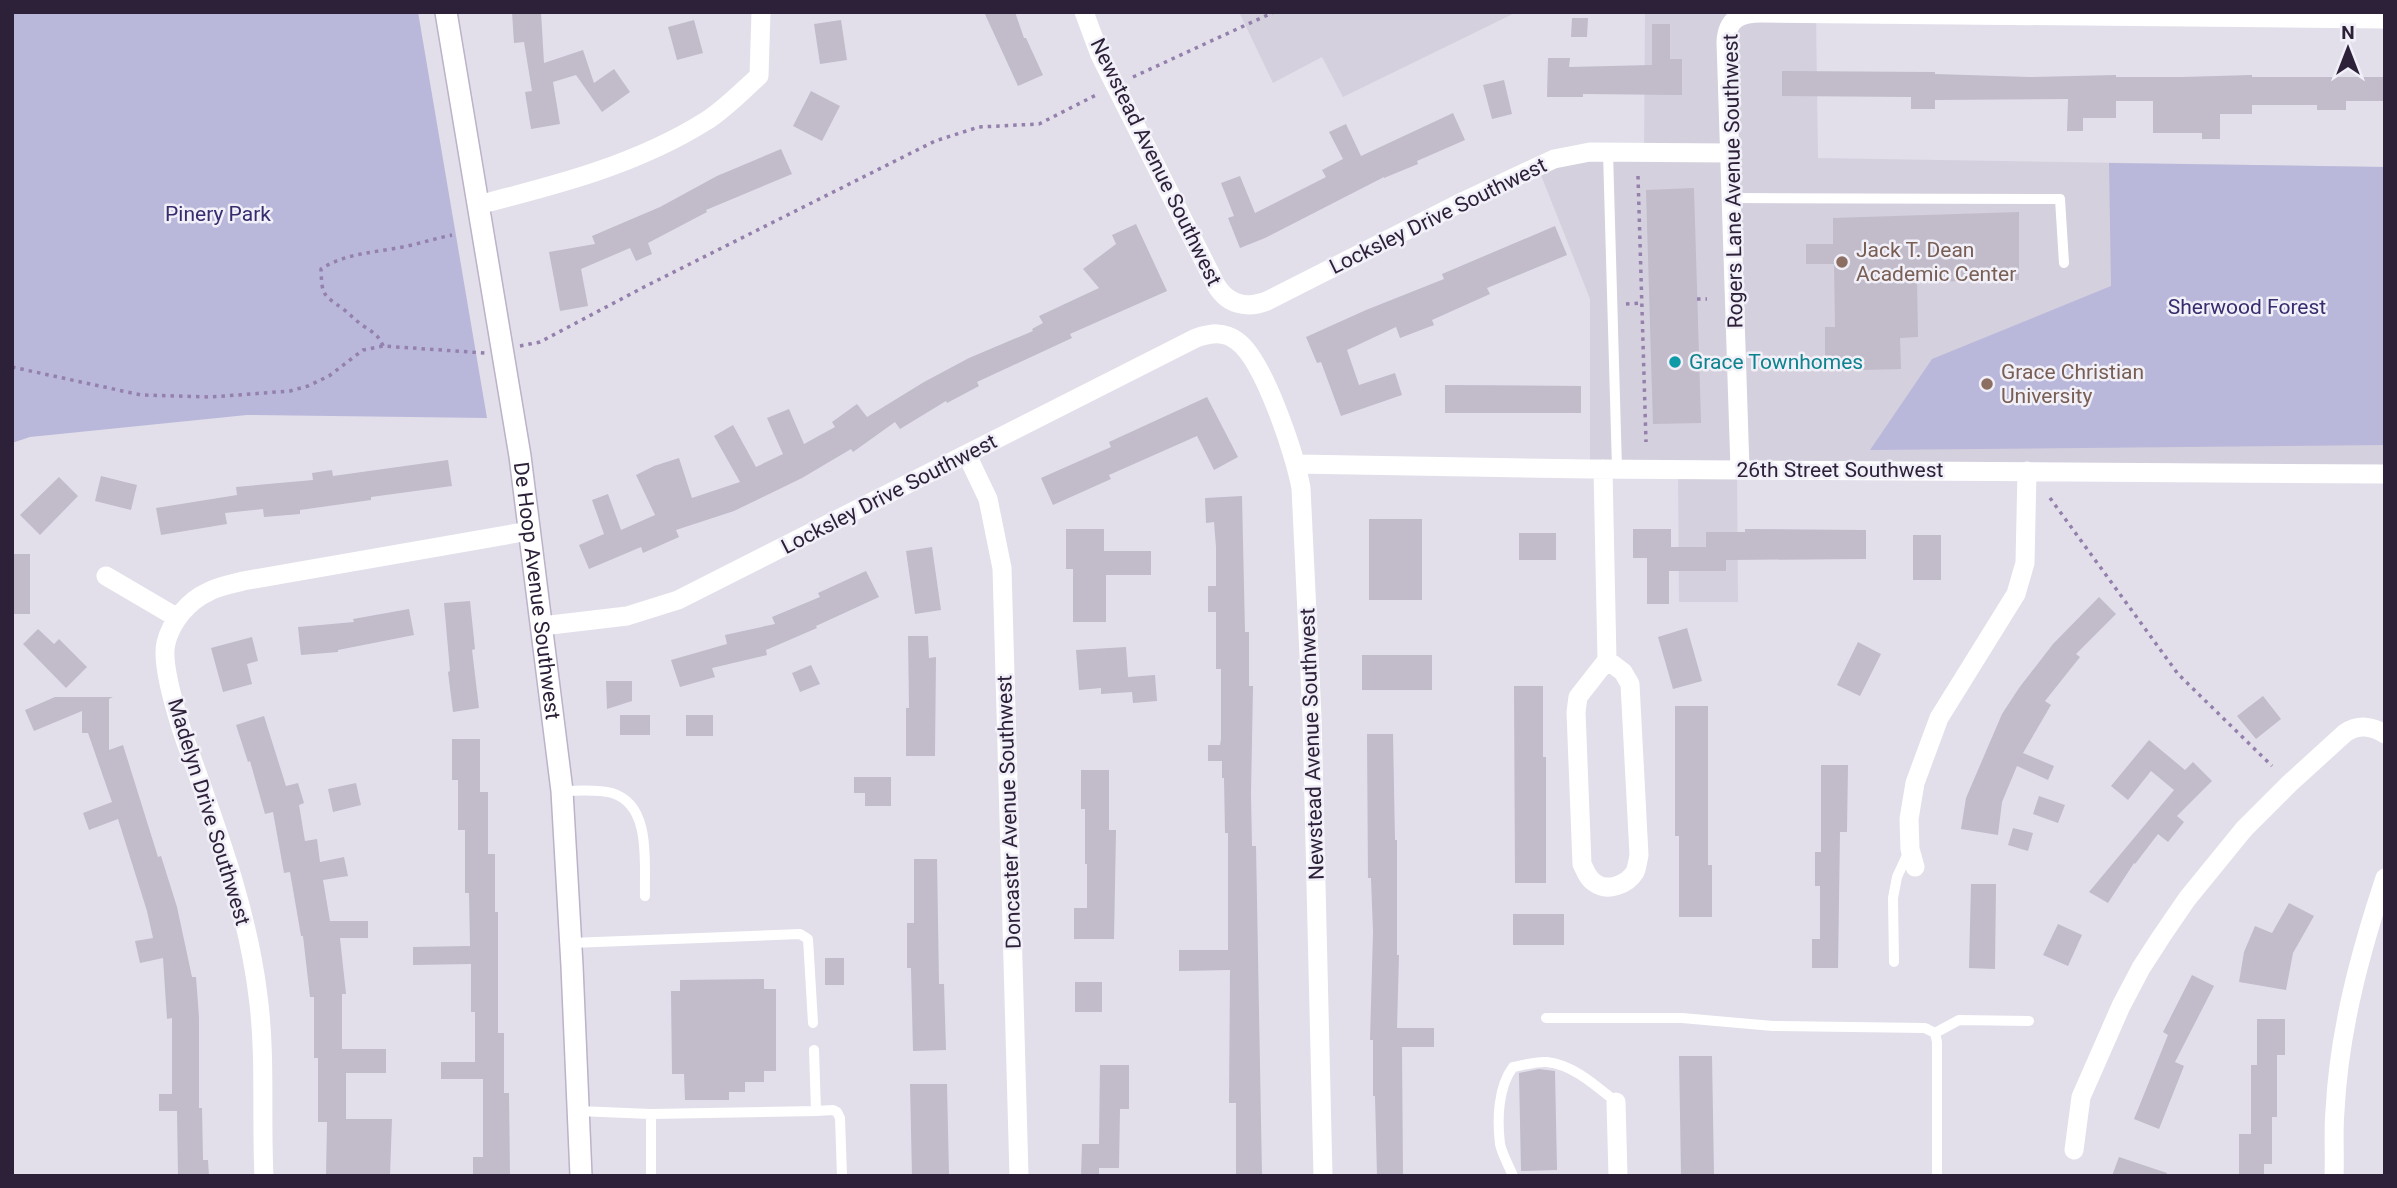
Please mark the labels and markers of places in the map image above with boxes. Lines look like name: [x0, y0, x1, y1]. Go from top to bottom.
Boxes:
place label: Jack T. Dean Academic Center: [1856, 238, 2016, 286]
marker: Jack T. Dean Academic Center: [1834, 254, 1850, 270]
place label: Grace Townhomes: [1689, 350, 1863, 374]
marker: Grace Townhomes: [1667, 354, 1683, 370]
place label: Grace Christian University: [2001, 360, 2144, 408]
marker: Grace Christian University: [1979, 376, 1995, 392]

